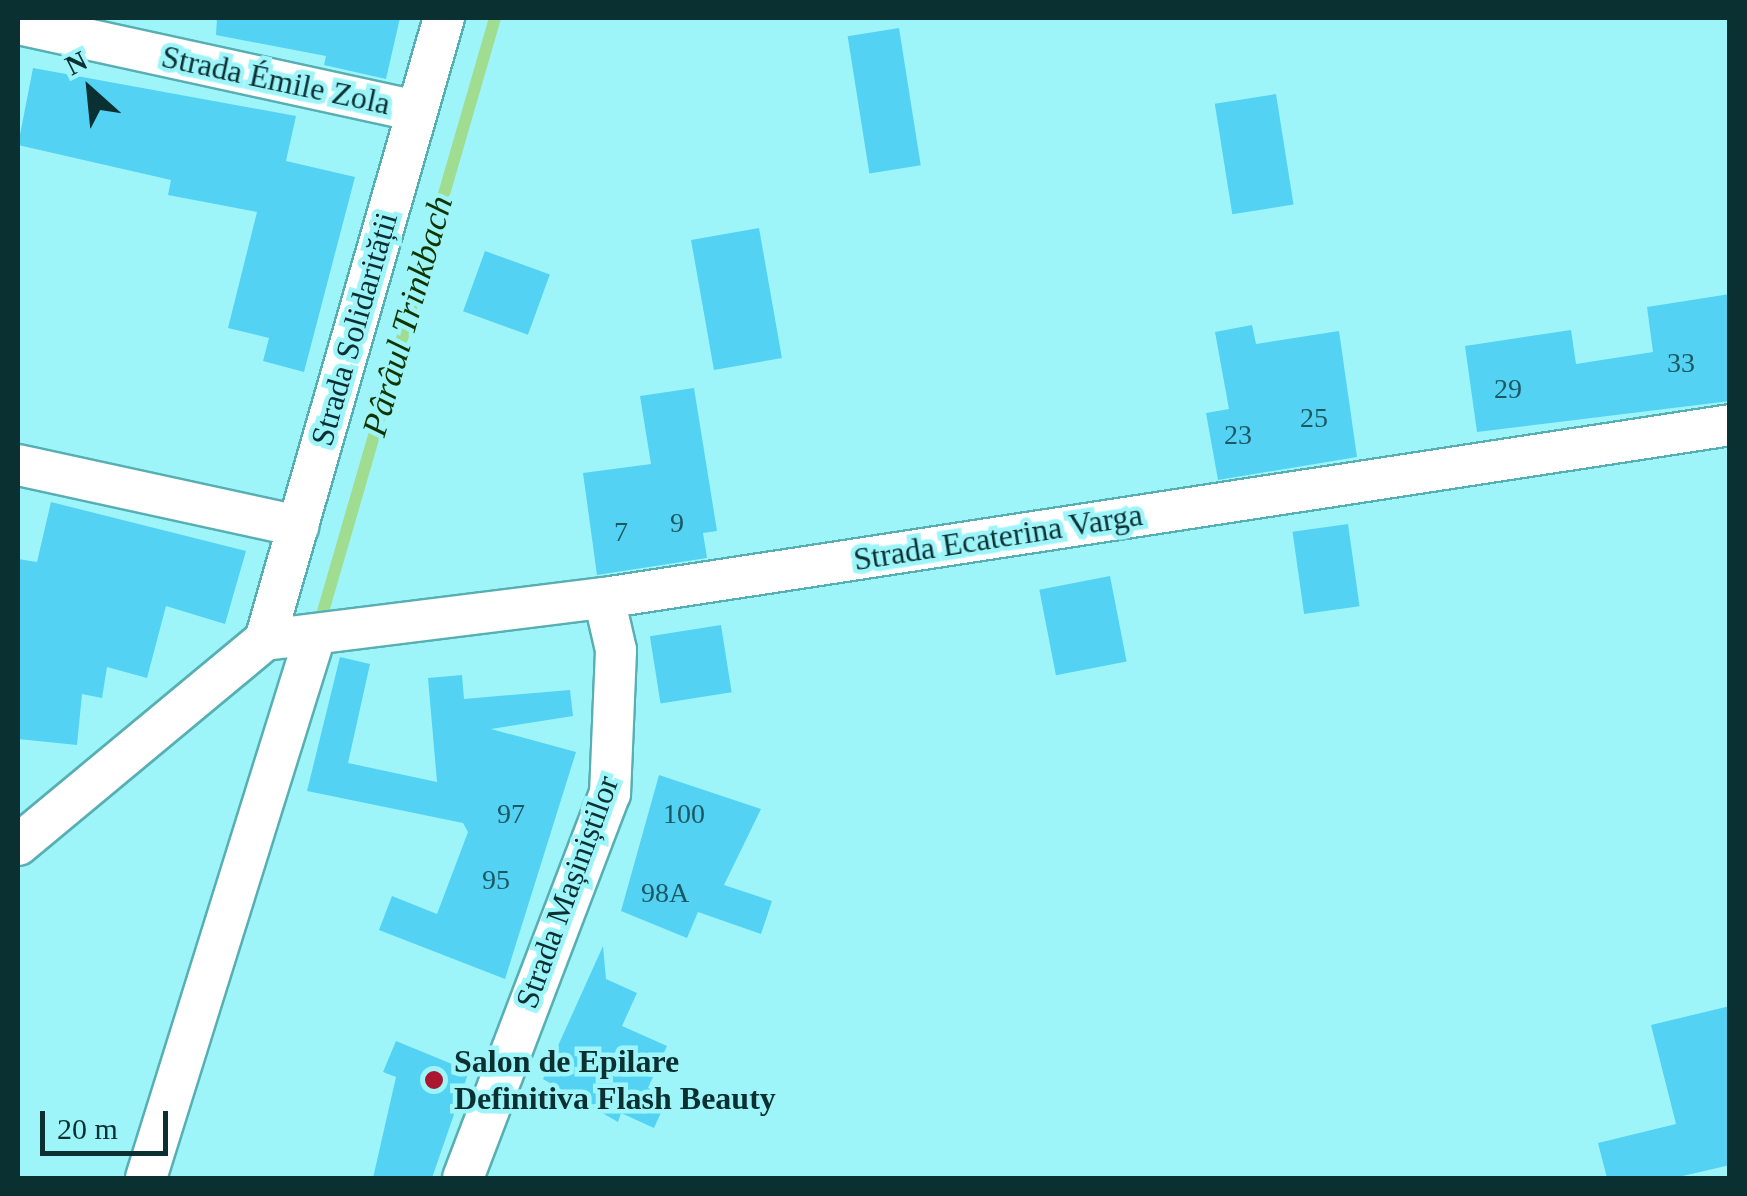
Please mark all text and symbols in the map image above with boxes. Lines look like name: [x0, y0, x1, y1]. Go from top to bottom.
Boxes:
street label: Strada Émile Zola: [158, 37, 394, 123]
north arrow: [40, 40, 140, 140]
text: N: [60, 44, 92, 81]
water label: Pârâul Trinkbach: [354, 191, 462, 441]
street label: Strada Solidarității: [302, 208, 406, 450]
house number: 33: [1667, 346, 1695, 380]
house number: 29: [1494, 372, 1522, 406]
house number: 25: [1300, 401, 1328, 435]
house number: 23: [1224, 418, 1252, 452]
street label: Strada Ecaterina Varga: [851, 495, 1145, 579]
house number: 9: [670, 506, 684, 540]
house number: 7: [614, 515, 628, 549]
street label: Strada Mașiniștilor: [507, 771, 627, 1013]
house number: 97: [497, 797, 525, 831]
house number: 100: [663, 797, 705, 831]
house number: 95: [482, 863, 510, 897]
house number: 98A: [641, 876, 689, 910]
place label: Salon de Epilare Definitiva Flash Beauty: [454, 1043, 776, 1118]
marker: Salon de Epilare Definitiva Flash Beauty: [423, 1069, 445, 1091]
scale bar: [45, 1091, 172, 1153]
text: 20 m: [57, 1112, 118, 1145]

